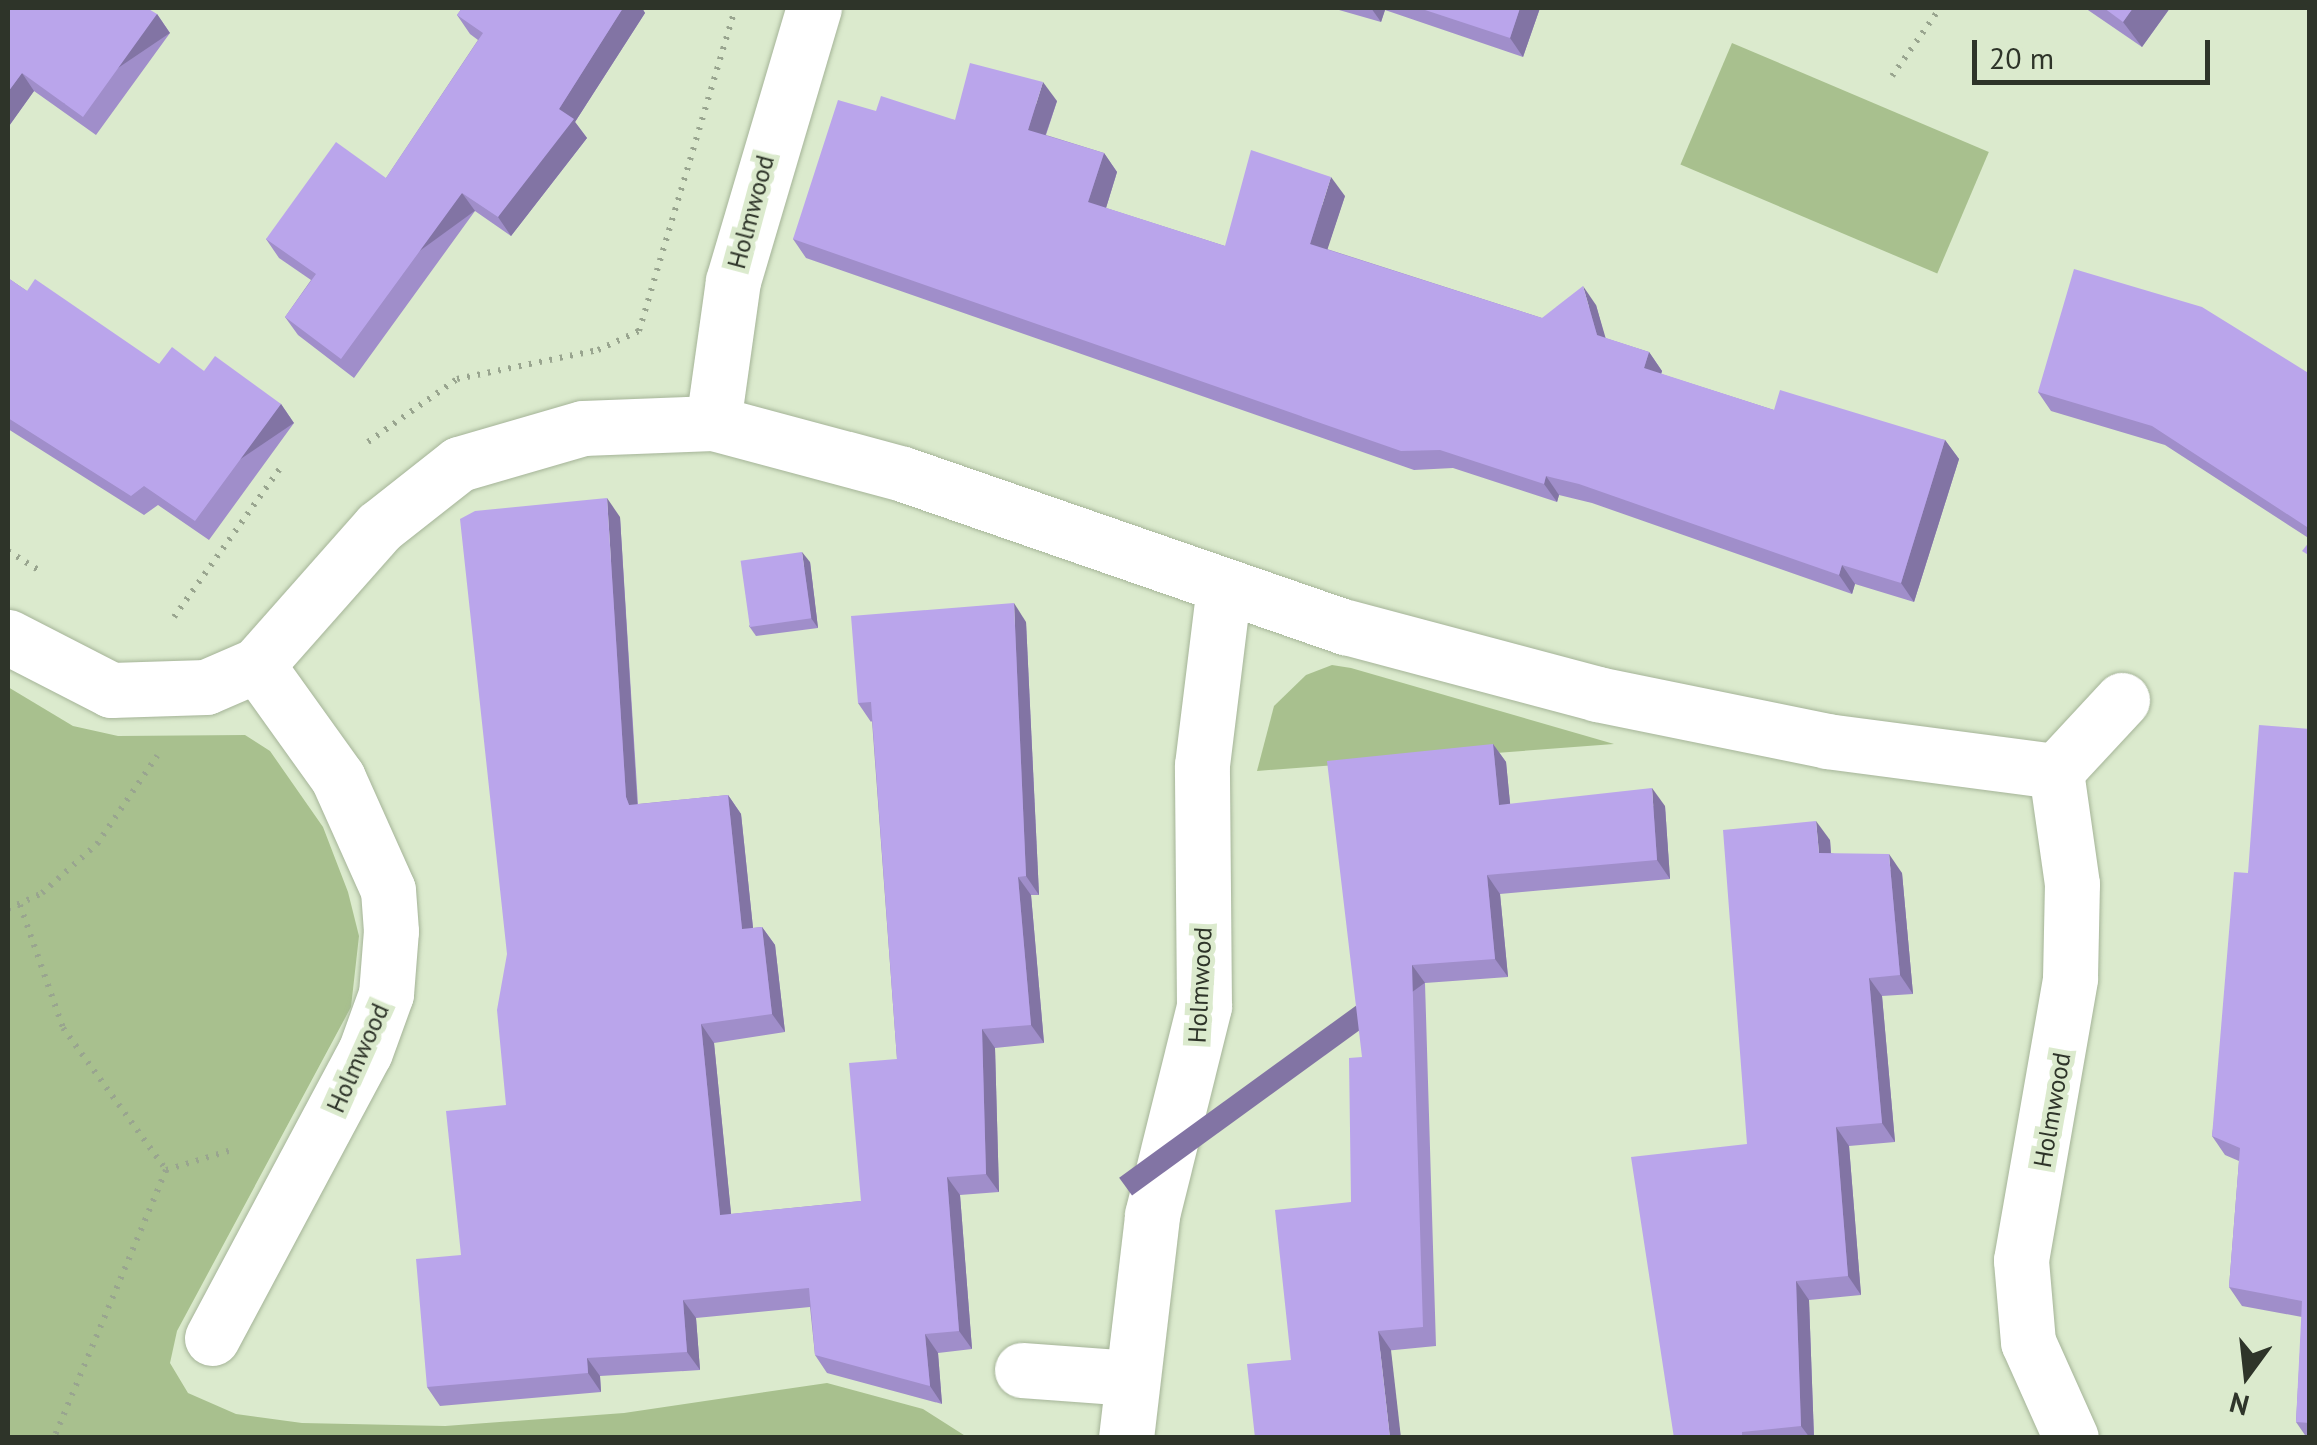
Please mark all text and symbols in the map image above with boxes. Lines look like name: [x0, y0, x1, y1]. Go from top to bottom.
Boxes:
scale bar: [1977, 20, 2214, 82]
text: 20 m: [1989, 38, 2054, 77]
street label: Holmwood: [721, 152, 781, 272]
street label: Holmwood: [1182, 926, 1218, 1044]
street label: Holmwood: [321, 999, 395, 1117]
street label: Holmwood: [2027, 1050, 2077, 1170]
north arrow: [2197, 1325, 2297, 1425]
text: N: [2225, 1384, 2253, 1425]

